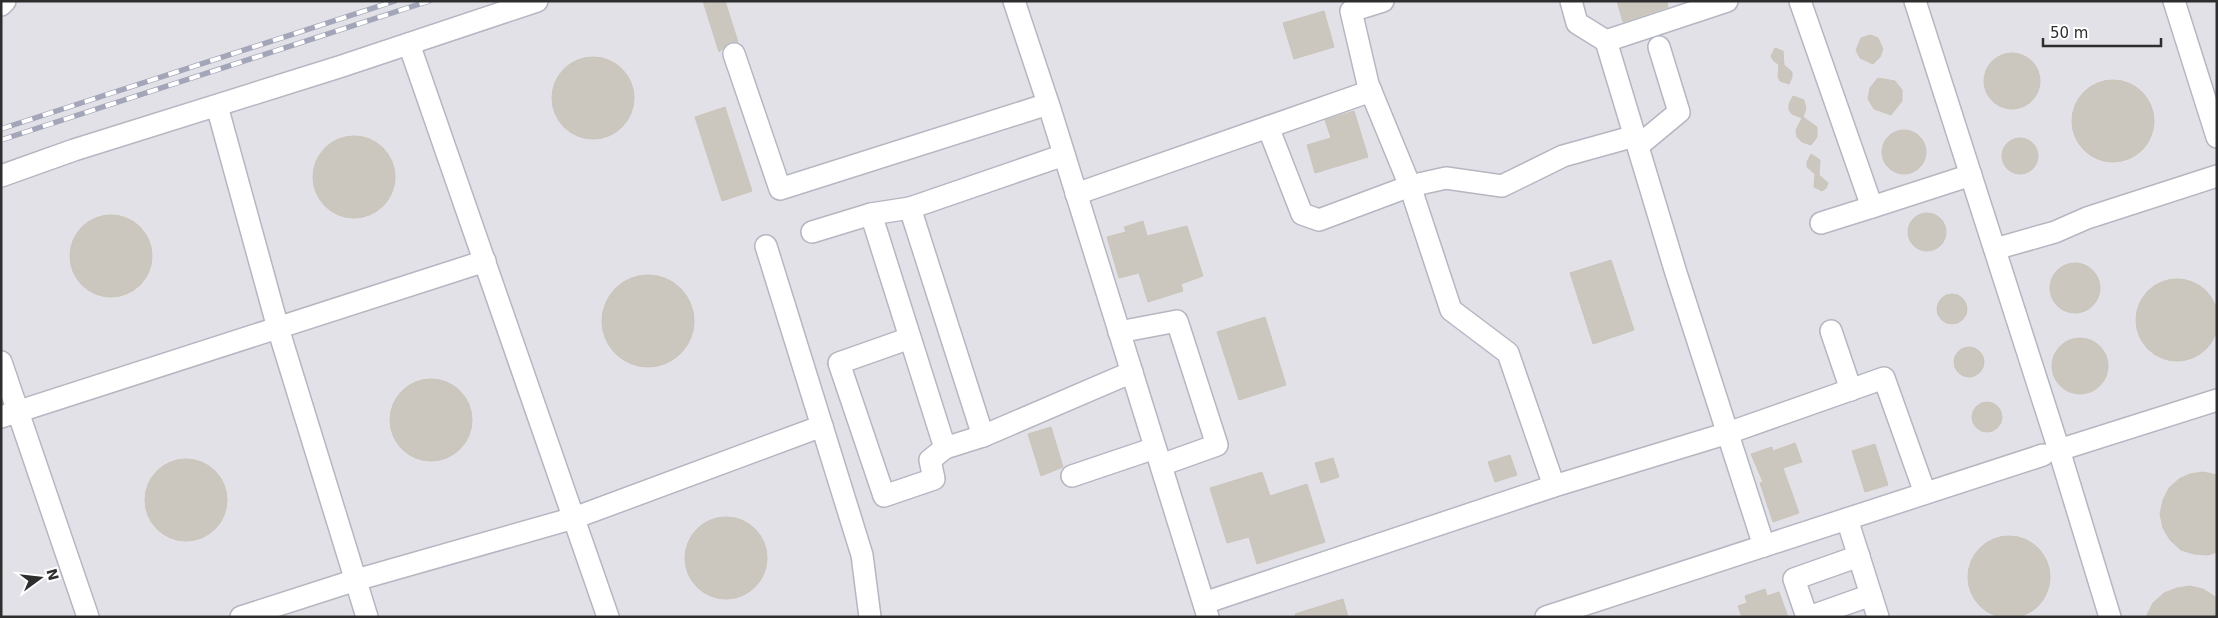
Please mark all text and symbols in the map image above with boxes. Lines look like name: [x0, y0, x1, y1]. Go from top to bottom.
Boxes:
scale bar: [2043, 15, 2160, 47]
text: 50 m: [2050, 24, 2088, 42]
north arrow: [15, 553, 65, 603]
text: N: [43, 567, 62, 582]

